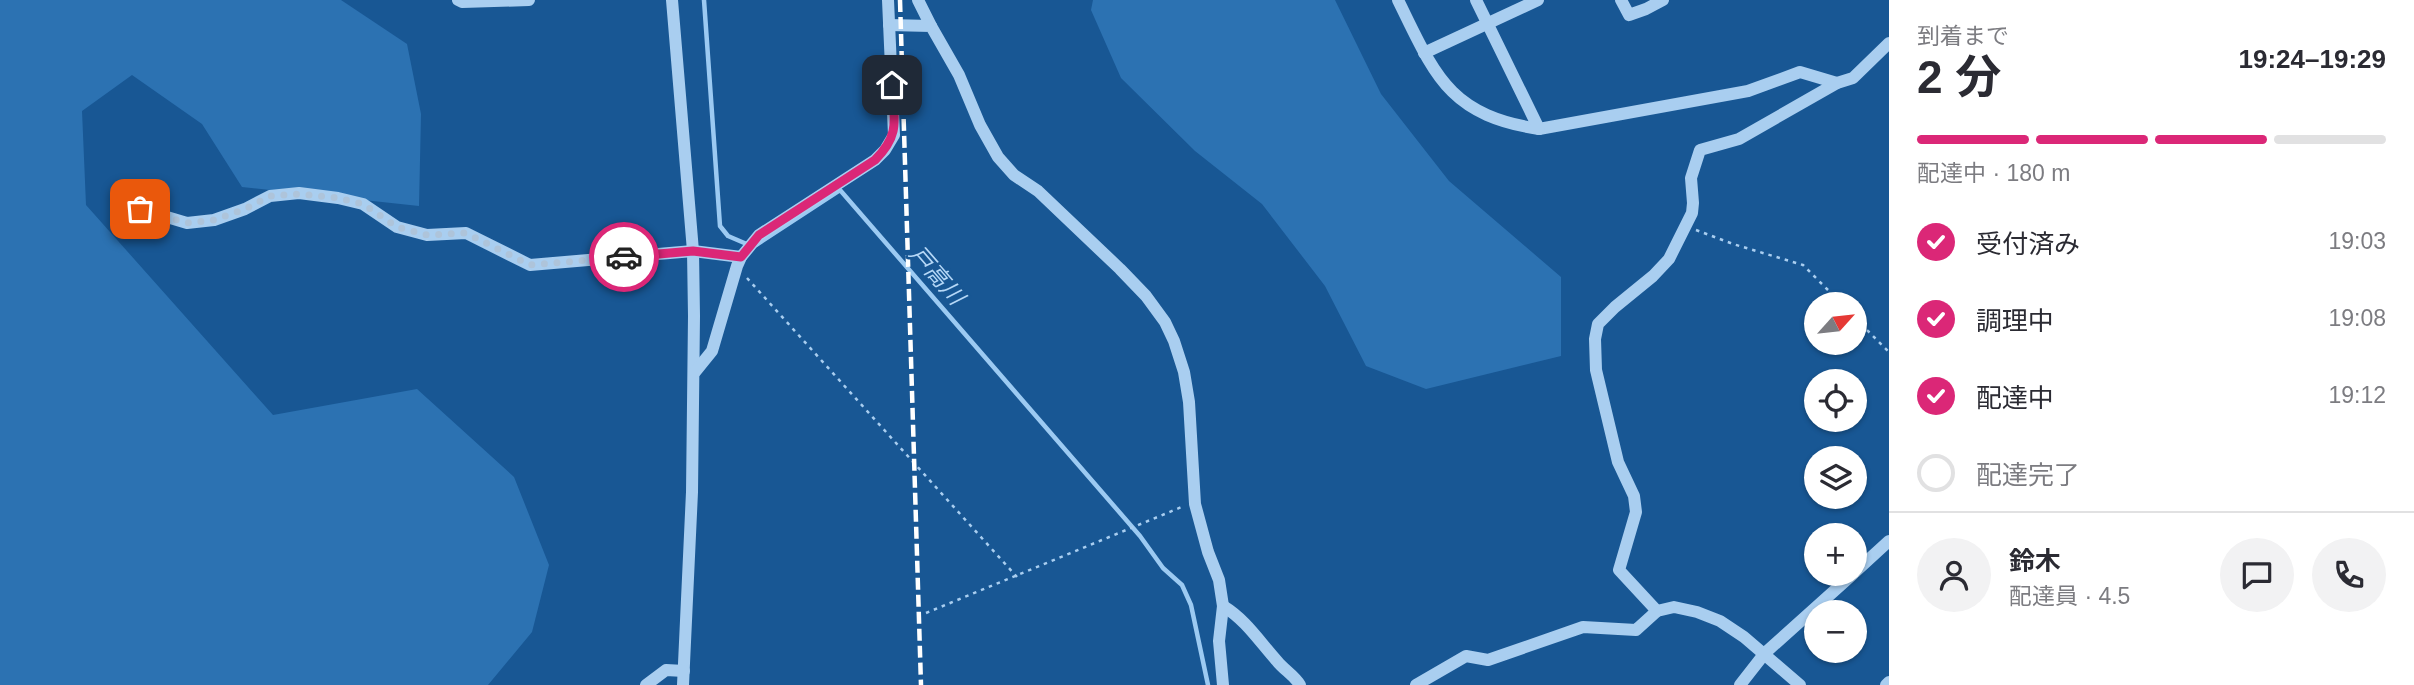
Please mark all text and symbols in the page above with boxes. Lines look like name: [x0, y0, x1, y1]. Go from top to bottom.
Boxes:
text: 到着まで: [1917, 23, 2009, 49]
text: 19:24–19:29: [2239, 44, 2386, 74]
text: 2 分: [1917, 51, 2001, 103]
pin: [862, 55, 922, 115]
icon: home: [873, 66, 911, 104]
text: 配達中 · 180 m: [1917, 160, 2070, 186]
pin: [110, 179, 170, 239]
icon: bag: [121, 190, 159, 228]
courier: [589, 222, 659, 292]
icon: check: [1917, 223, 1955, 261]
text: 19:03: [2328, 228, 2386, 254]
text: 受付済み: [1976, 229, 2080, 259]
icon: car: [605, 238, 643, 276]
water label: 戸高川: [905, 240, 971, 312]
north arrow: [1804, 292, 1867, 355]
map controls: [1804, 292, 1867, 663]
icon: check: [1917, 300, 1955, 338]
text: 19:08: [2328, 305, 2386, 331]
text: 調理中: [1976, 306, 2054, 336]
button: locate: [1804, 369, 1867, 432]
icon: check: [1917, 377, 1955, 415]
text: 19:12: [2328, 382, 2386, 408]
text: 配達中: [1976, 383, 2054, 413]
button: layers: [1804, 446, 1867, 509]
text: 配達完了: [1976, 460, 2080, 490]
button: +: [1804, 523, 1867, 586]
button: person: [1917, 538, 1991, 612]
button: chat: [2220, 538, 2294, 612]
button: phone: [2312, 538, 2386, 612]
text: 鈴木: [2009, 546, 2061, 576]
text: 配達員 · 4.5: [2009, 583, 2130, 609]
button: −: [1804, 600, 1867, 663]

